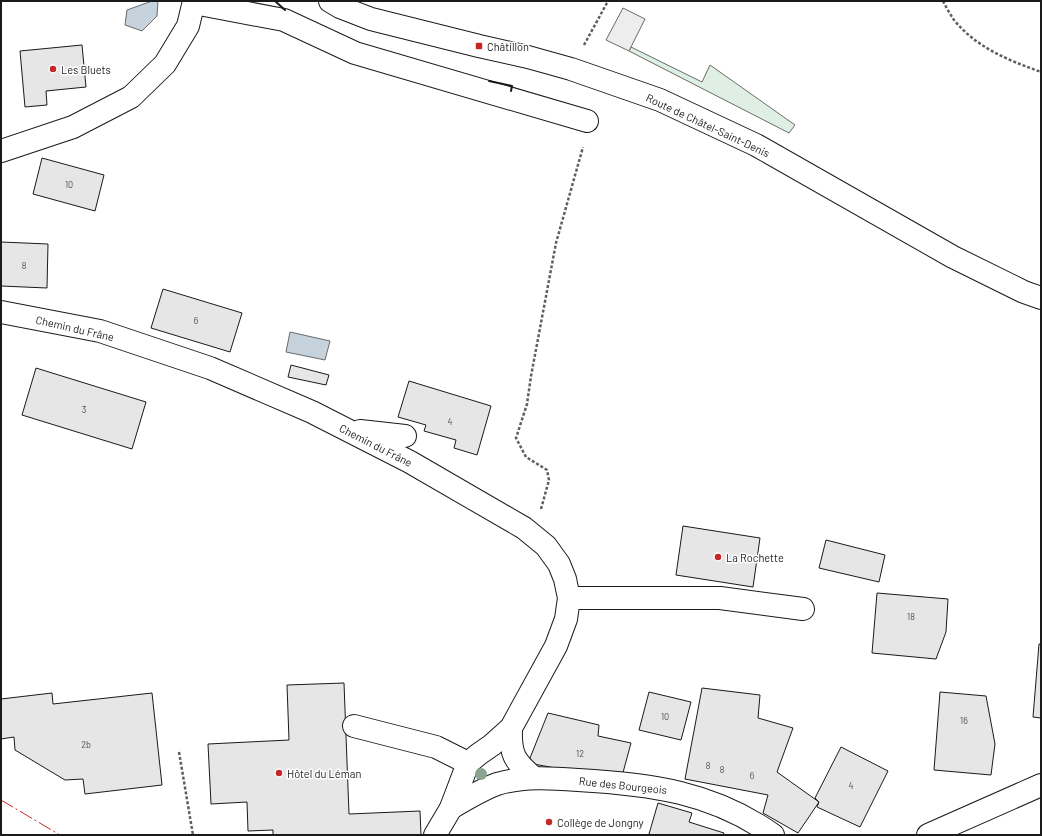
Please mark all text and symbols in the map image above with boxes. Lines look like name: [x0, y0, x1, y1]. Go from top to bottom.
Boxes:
place label: Châtillon: [487, 40, 529, 53]
marker: Châtillon: [474, 41, 484, 51]
place label: Les Bluets: [61, 63, 111, 76]
marker: Les Bluets: [48, 64, 58, 74]
street label: Route de Châtel-Saint-Denis: [644, 91, 772, 159]
house number: 10: [65, 179, 73, 190]
house number: 8: [22, 260, 27, 271]
street label: Chemin du Frâne: [35, 313, 116, 343]
house number: 6: [194, 315, 199, 326]
house number: 3: [82, 404, 87, 415]
house number: 4: [448, 416, 453, 427]
street label: Chemin du Frâne: [337, 421, 415, 469]
place label: La Rochette: [726, 551, 784, 564]
marker: La Rochette: [713, 552, 723, 562]
house number: 18: [907, 611, 915, 622]
house number: 10: [661, 711, 669, 722]
house number: 16: [960, 715, 968, 726]
house number: 2b: [81, 739, 91, 750]
house number: 12: [576, 748, 584, 759]
house number: 8: [706, 760, 711, 771]
house number: 8: [720, 764, 725, 775]
place label: Hôtel du Léman: [287, 767, 361, 780]
marker: Hôtel du Léman: [274, 768, 284, 778]
house number: 6: [750, 770, 755, 781]
street label: Rue des Bourgeois: [578, 774, 668, 796]
house number: 4: [849, 780, 854, 791]
place label: Collège de Jongny: [557, 816, 644, 829]
marker: Collège de Jongny: [544, 817, 554, 827]

